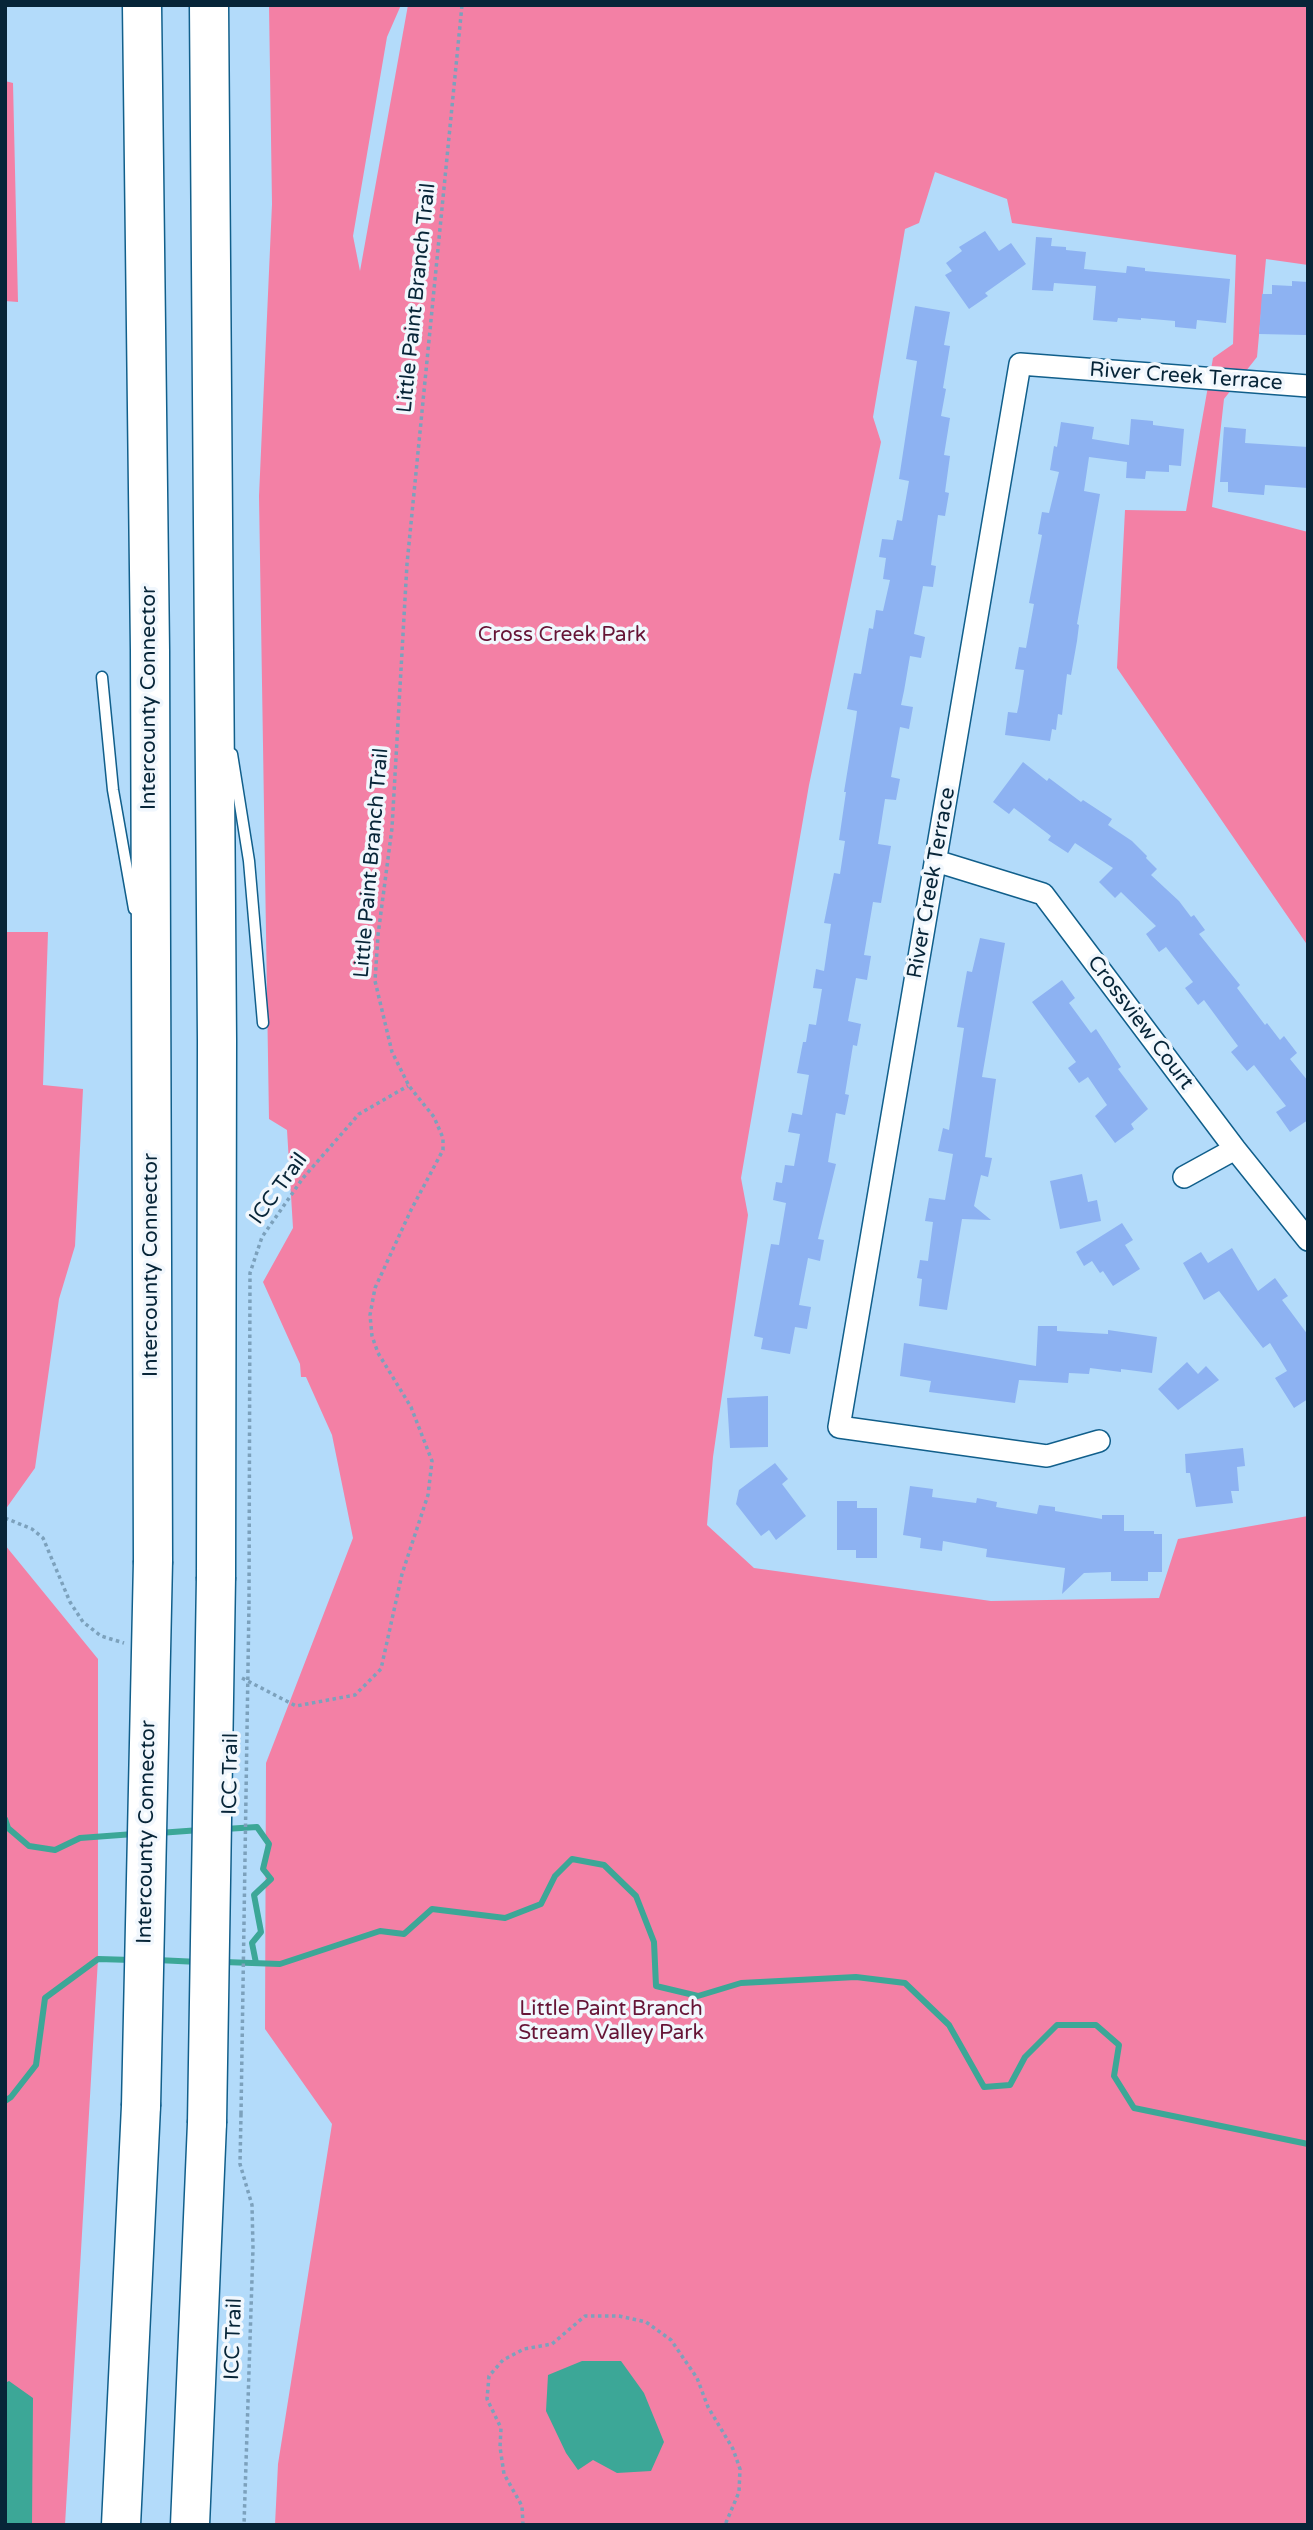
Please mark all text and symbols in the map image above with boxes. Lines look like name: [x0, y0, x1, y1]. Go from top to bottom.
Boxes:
street label: Little Paint Branch Trail: [392, 182, 442, 414]
street label: River Creek Terrace: [1089, 358, 1283, 396]
street label: Intercounty Connector: [136, 586, 162, 810]
park label: Cross Creek Park: [478, 622, 646, 648]
street label: Little Paint Branch Trail: [349, 747, 395, 979]
street label: River Creek Terrace: [903, 785, 961, 981]
street label: Crossview Court: [1081, 951, 1199, 1095]
street label: ICC Trail: [245, 1148, 313, 1230]
street label: Intercounty Connector: [138, 1153, 164, 1377]
street label: Intercounty Connector: [132, 1720, 162, 1944]
street label: ICC Trail: [218, 1733, 244, 1815]
park label: Little Paint Branch Stream Valley Park: [518, 1996, 704, 2046]
street label: ICC Trail: [220, 2298, 248, 2380]

